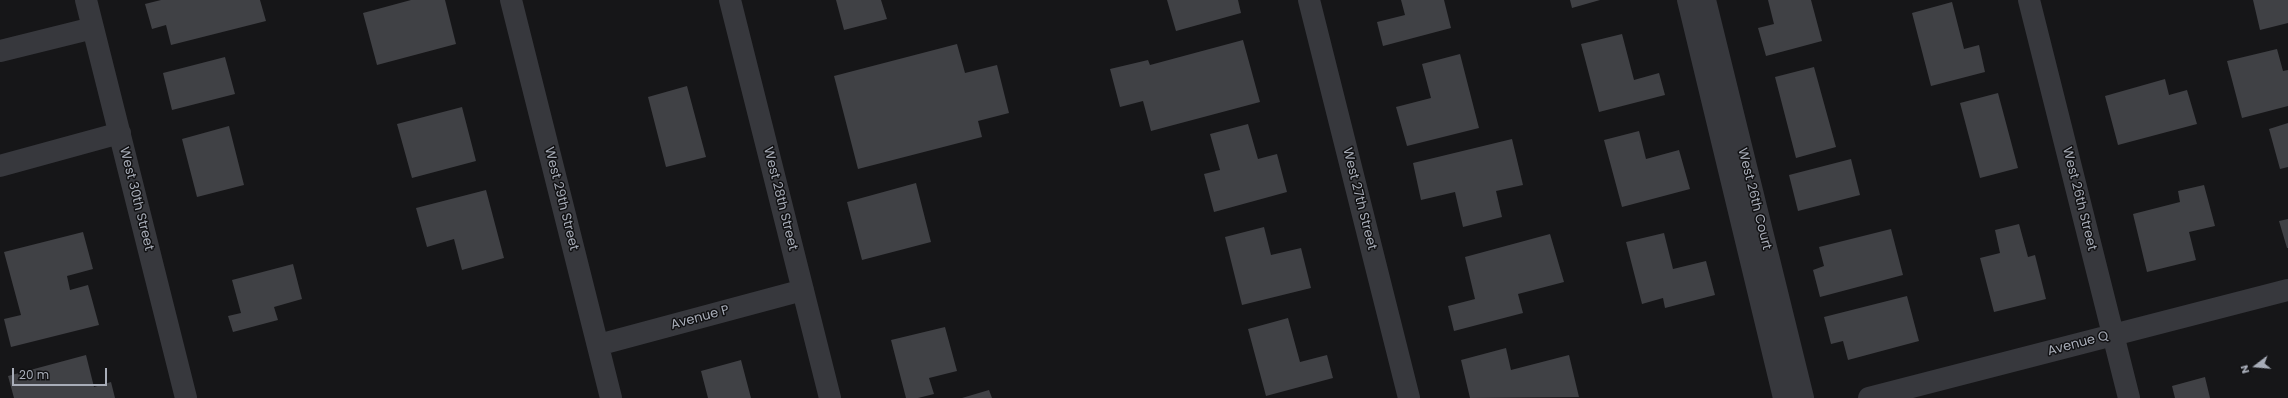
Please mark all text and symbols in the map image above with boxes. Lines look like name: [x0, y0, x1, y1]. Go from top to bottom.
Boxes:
street label: West 30th Street: [116, 146, 156, 252]
street label: West 29th Street: [541, 146, 581, 252]
street label: West 28th Street: [760, 146, 800, 252]
street label: West 27th Street: [1339, 146, 1379, 252]
street label: West 26th Street: [2059, 146, 2099, 252]
street label: West 26th Court: [1734, 147, 1774, 251]
street label: Avenue P: [669, 303, 731, 333]
street label: Avenue Q: [2046, 328, 2110, 360]
north arrow: [2236, 346, 2276, 386]
scale bar: [14, 360, 109, 386]
text: N: [2236, 363, 2253, 375]
text: 20 m: [19, 366, 49, 383]

